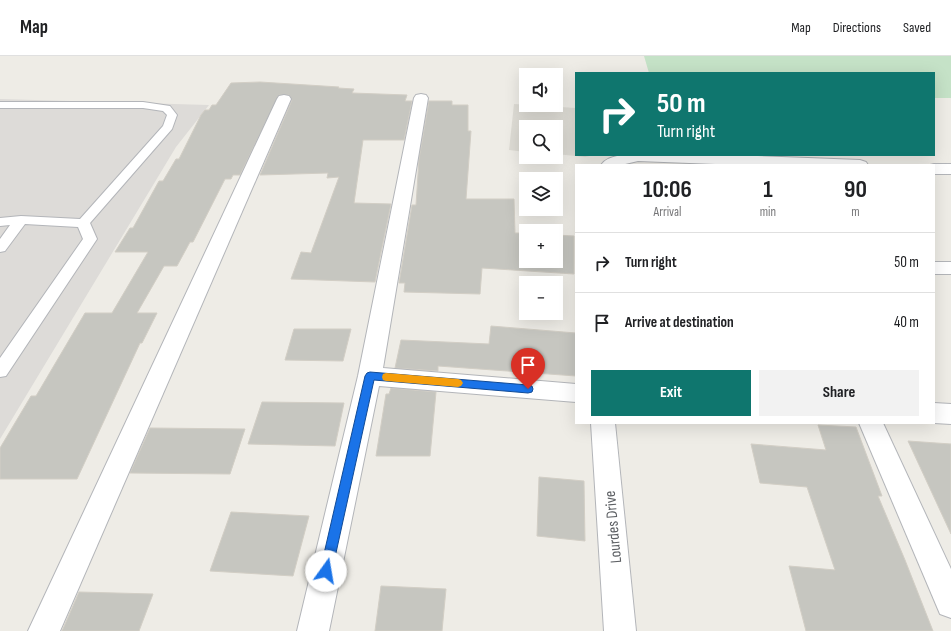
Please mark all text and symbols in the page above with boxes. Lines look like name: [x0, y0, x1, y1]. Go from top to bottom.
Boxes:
text: Map: [20, 16, 48, 39]
text: Map: [791, 19, 811, 36]
text: Directions: [833, 19, 881, 36]
text: Saved: [903, 19, 931, 36]
map controls: [519, 68, 563, 320]
button: sound: [519, 68, 563, 112]
text: 50 m: [657, 87, 706, 120]
icon: right: [591, 88, 643, 140]
button: search: [519, 120, 563, 164]
text: Turn right: [657, 121, 715, 142]
button: layers: [519, 172, 563, 216]
text: 10:06: [643, 175, 692, 204]
text: 1: [763, 175, 773, 204]
text: 90: [844, 175, 867, 204]
text: Arrival: [653, 204, 681, 220]
text: min: [760, 204, 776, 220]
text: m: [851, 204, 860, 220]
button: +: [519, 224, 563, 268]
icon: right: [591, 252, 613, 274]
text: Turn right: [625, 253, 677, 272]
text: 50 m: [894, 253, 919, 272]
button: −: [519, 276, 563, 320]
icon: arrive: [591, 312, 613, 334]
text: Arrive at destination: [625, 313, 734, 332]
text: 40 m: [894, 313, 919, 332]
pin: [511, 348, 545, 389]
icon: arrive: [517, 354, 539, 376]
button: Exit: [591, 370, 751, 416]
button: Share: [759, 370, 919, 416]
street label: Lourdes Drive: [601, 490, 626, 564]
position arrow: [305, 550, 347, 592]

